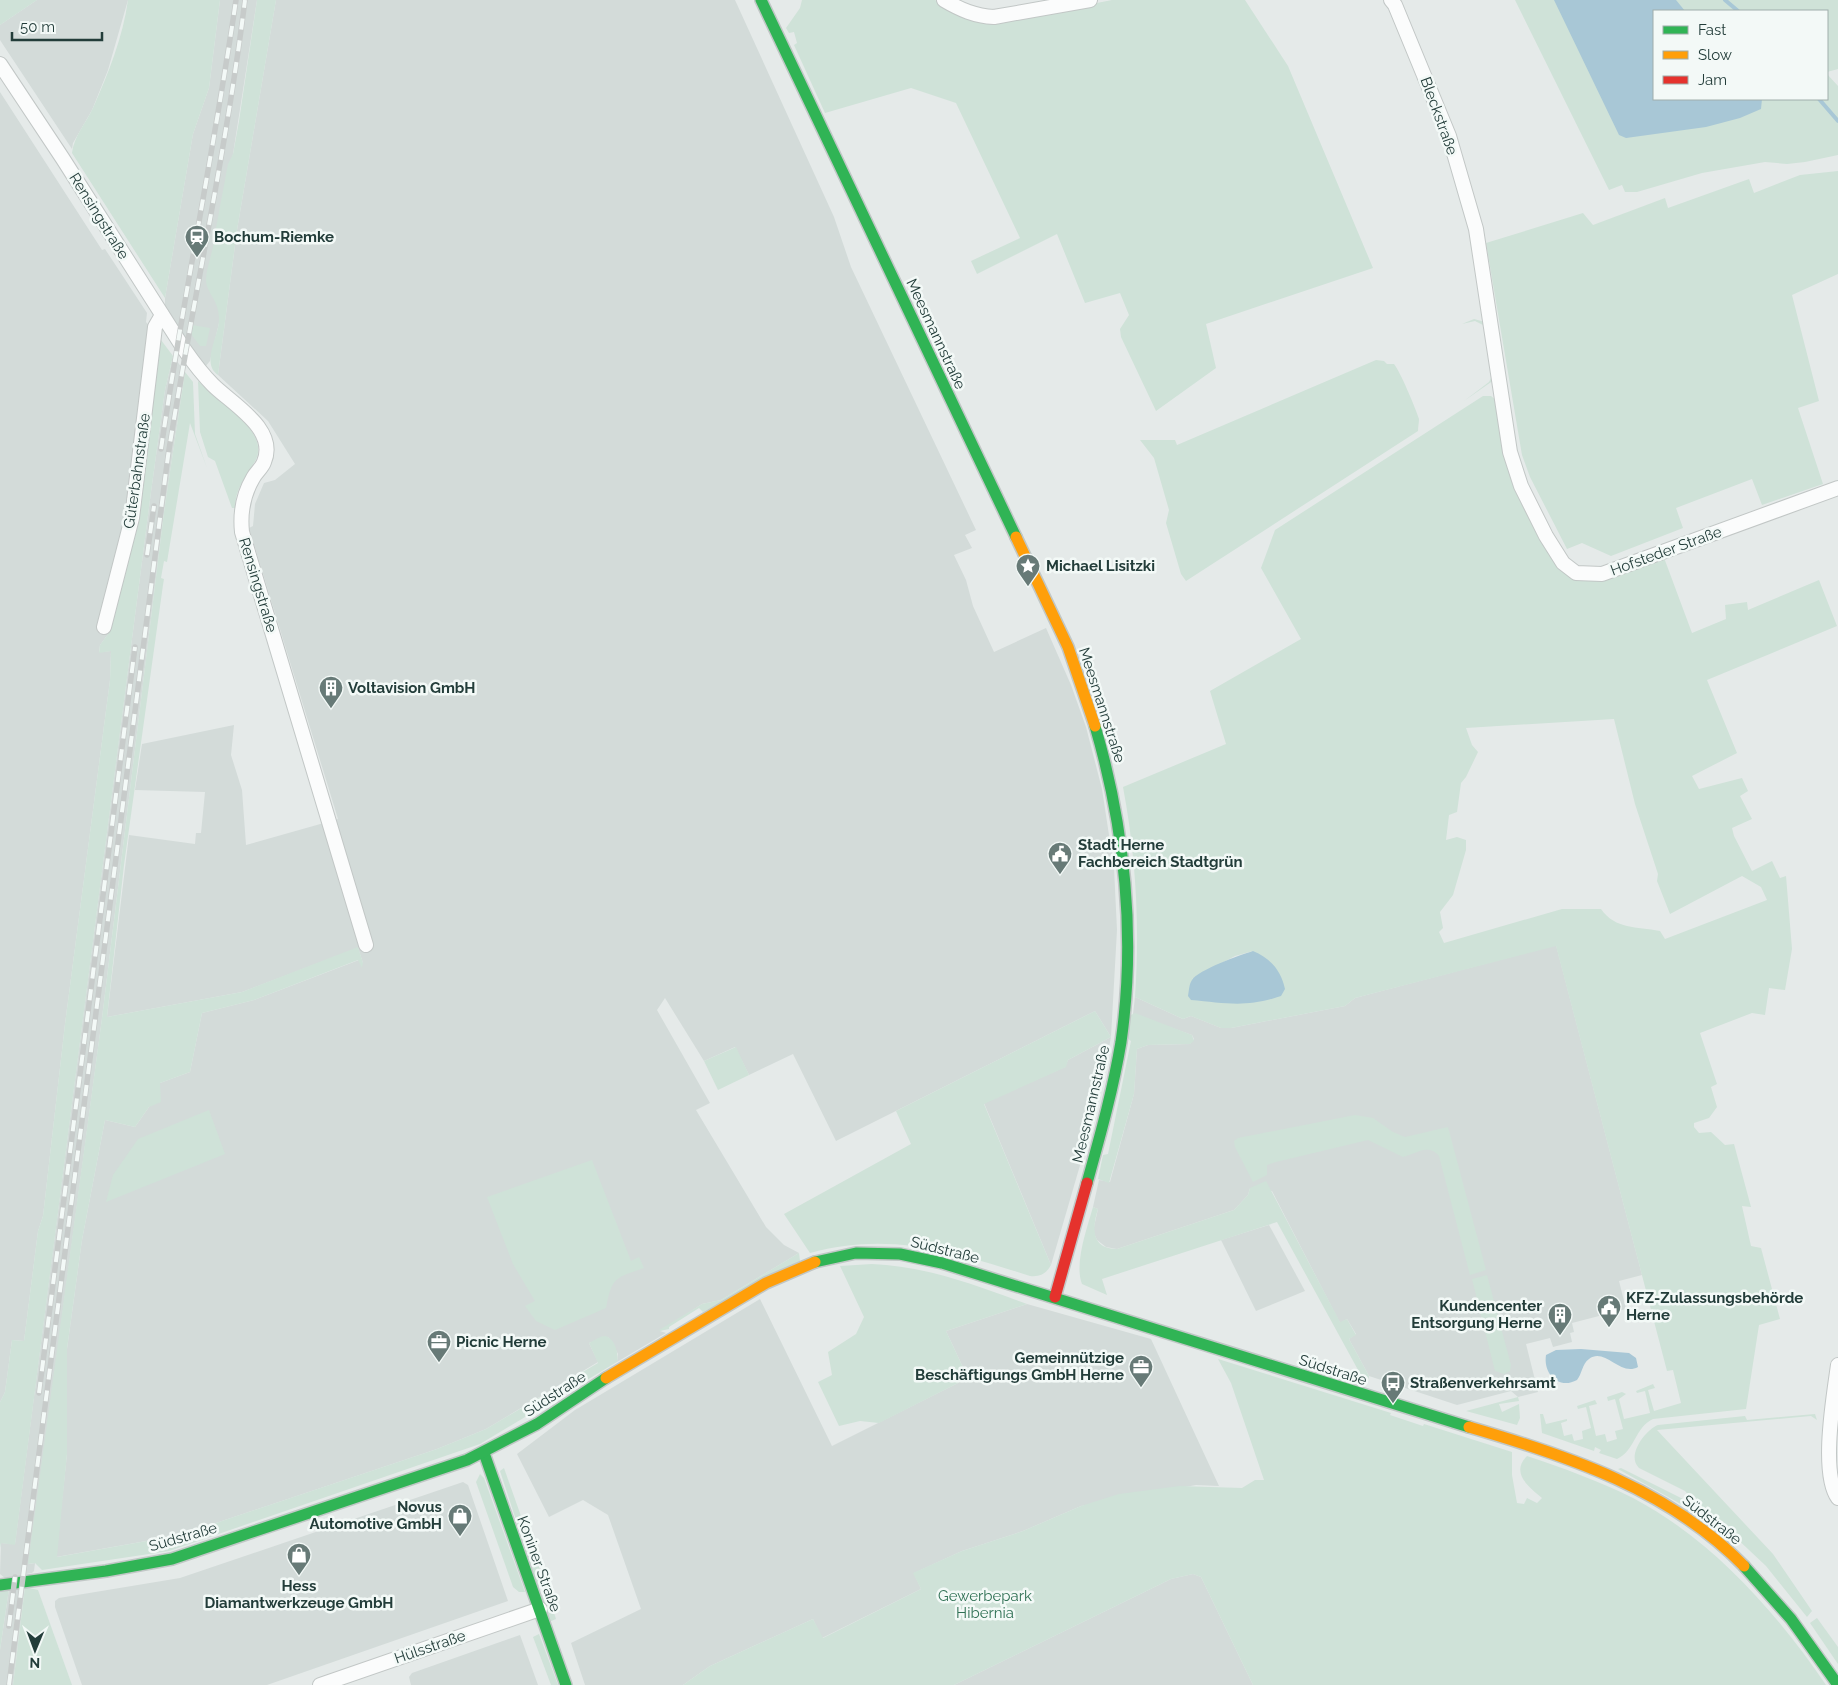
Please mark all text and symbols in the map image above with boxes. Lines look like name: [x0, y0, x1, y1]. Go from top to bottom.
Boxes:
scale bar: [12, 10, 102, 42]
legend: [1653, 10, 1828, 100]
text: 50 m: [20, 18, 55, 36]
text: Fast: [1698, 21, 1726, 39]
text: Slow: [1698, 46, 1732, 64]
text: Jam: [1698, 71, 1727, 89]
street label: Bleckstraße: [1417, 74, 1462, 158]
street label: Rensingstraße: [65, 170, 133, 263]
station icon: Bochum-Riemke: [184, 224, 210, 258]
place label: Bochum-Riemke: [214, 228, 334, 246]
street label: Meesmannstraße: [902, 276, 970, 392]
street label: Güterbahnstraße: [120, 412, 154, 530]
street label: Hofsteder Straße: [1608, 522, 1724, 579]
street label: Rensingstraße: [235, 535, 281, 635]
place icon: Michael Lisitzki: [1015, 553, 1041, 587]
place label: Michael Lisitzki: [1046, 557, 1155, 575]
street label: Meesmannstraße: [1075, 645, 1129, 765]
building icon: Voltavision GmbH: [318, 675, 344, 709]
place label: Voltavision GmbH: [348, 679, 475, 697]
place label: Stadt Herne Fachbereich Stadtgrün: [1078, 836, 1243, 871]
public building icon: Stadt Herne Fachbereich Stadtgrün: [1047, 841, 1073, 875]
street label: Meesmannstraße: [1069, 1043, 1113, 1165]
street label: Südstraße: [909, 1233, 981, 1267]
place label: KFZ-Zulassungsbehörde Herne: [1626, 1289, 1803, 1324]
public building icon: KFZ-Zulassungsbehörde Herne: [1596, 1294, 1622, 1328]
place label: Kundencenter Entsorgung Herne: [1411, 1297, 1542, 1332]
building icon: Kundencenter Entsorgung Herne: [1547, 1302, 1573, 1336]
office icon: Picnic Herne: [426, 1329, 452, 1363]
place label: Picnic Herne: [456, 1333, 546, 1351]
place label: Gemeinnützige Beschäftigungs GmbH Herne: [915, 1349, 1124, 1384]
street label: Südstraße: [1297, 1351, 1369, 1389]
office icon: Gemeinnützige Beschäftigungs GmbH Herne: [1128, 1354, 1154, 1388]
street label: Südstraße: [521, 1367, 589, 1421]
bus stop icon: Straßenverkehrsamt: [1380, 1370, 1406, 1404]
place label: Straßenverkehrsamt: [1410, 1374, 1556, 1392]
street label: Südstraße: [1679, 1491, 1745, 1549]
place label: Novus Automotive GmbH: [310, 1498, 442, 1533]
shop icon: Novus Automotive GmbH: [447, 1503, 473, 1537]
street label: Koniner Straße: [513, 1514, 565, 1615]
street label: Südstraße: [147, 1519, 219, 1555]
shop icon: Hess Diamantwerkzeuge GmbH: [286, 1542, 312, 1576]
place label: Hess Diamantwerkzeuge GmbH: [205, 1577, 393, 1612]
park label: Gewerbepark Hibernia: [938, 1587, 1032, 1622]
north arrow: [10, 1625, 60, 1675]
street label: Hülsstraße: [392, 1626, 468, 1668]
text: N: [29, 1655, 40, 1671]

